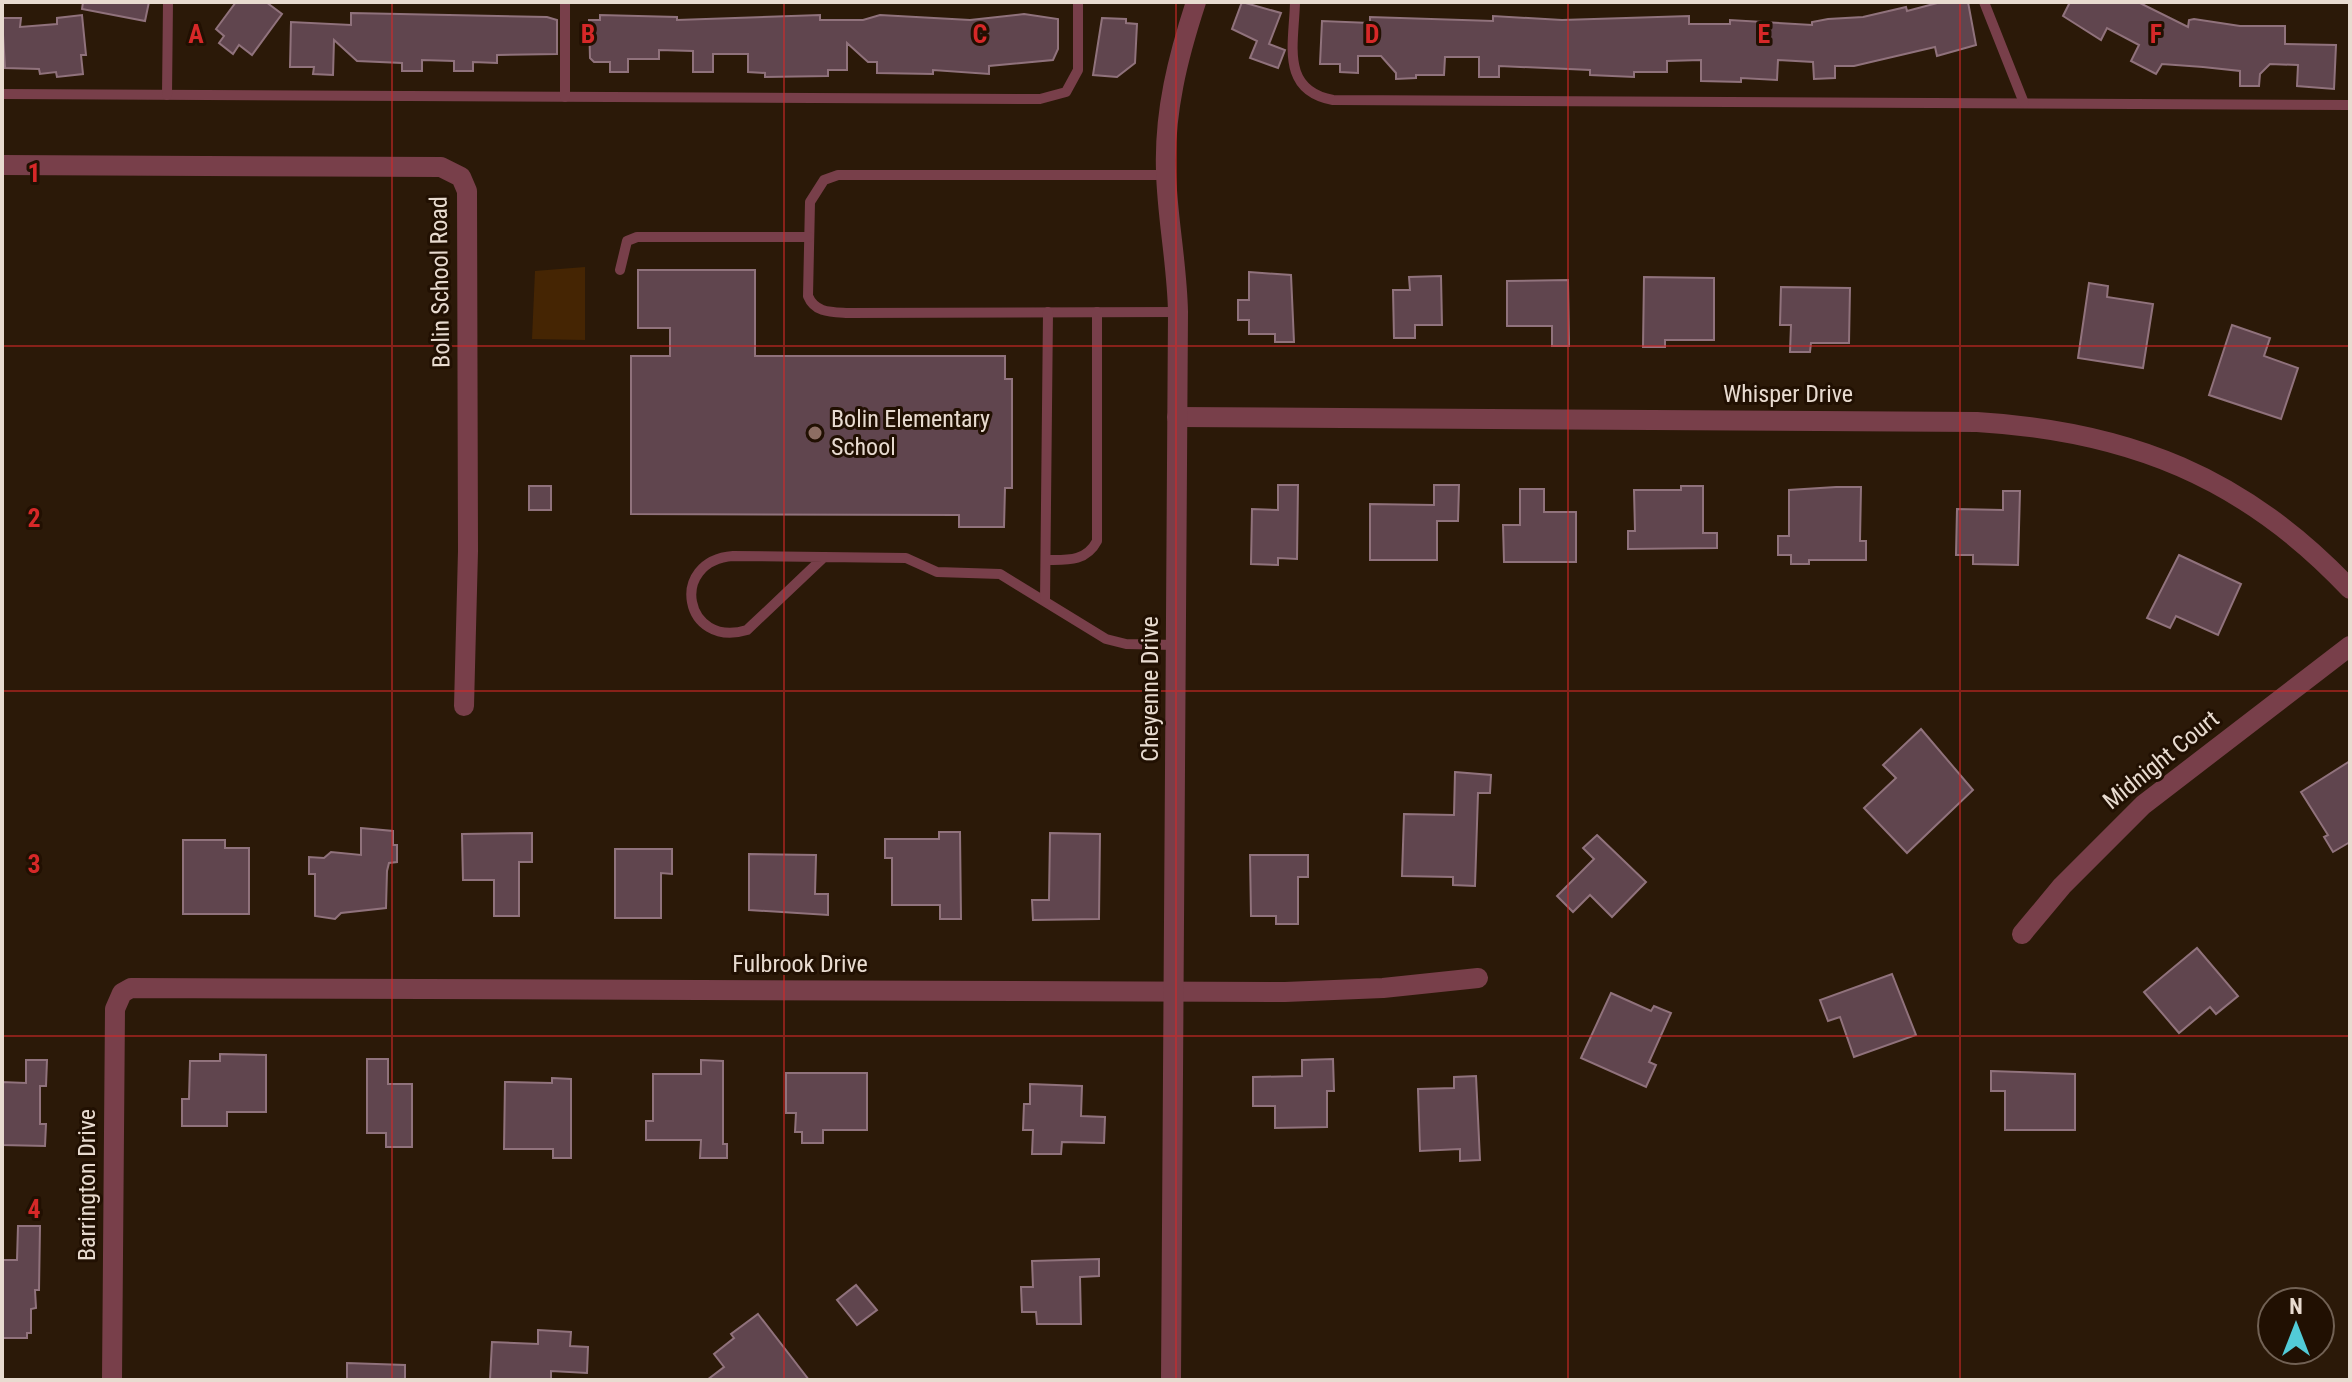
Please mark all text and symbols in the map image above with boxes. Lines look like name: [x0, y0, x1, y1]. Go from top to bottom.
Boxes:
text: A: [188, 19, 204, 49]
text: B: [581, 19, 595, 49]
text: C: [973, 19, 988, 49]
text: D: [1365, 19, 1379, 49]
text: E: [1758, 19, 1771, 49]
text: F: [2150, 19, 2162, 49]
text: 1: [27, 158, 41, 188]
street label: Bolin School Road: [425, 196, 455, 368]
street label: Whisper Drive: [1723, 380, 1853, 408]
place label: Bolin Elementary School: [831, 405, 990, 461]
marker: Bolin Elementary School: [806, 424, 824, 442]
text: 2: [27, 503, 41, 533]
street label: Cheyenne Drive: [1136, 616, 1164, 762]
street label: Midnight Court: [2097, 705, 2225, 815]
text: 3: [27, 849, 41, 879]
street label: Fulbrook Drive: [732, 950, 868, 978]
street label: Barrington Drive: [73, 1109, 101, 1261]
text: 4: [27, 1194, 41, 1224]
north arrow: [2256, 1286, 2336, 1366]
text: N: [2289, 1294, 2303, 1319]

